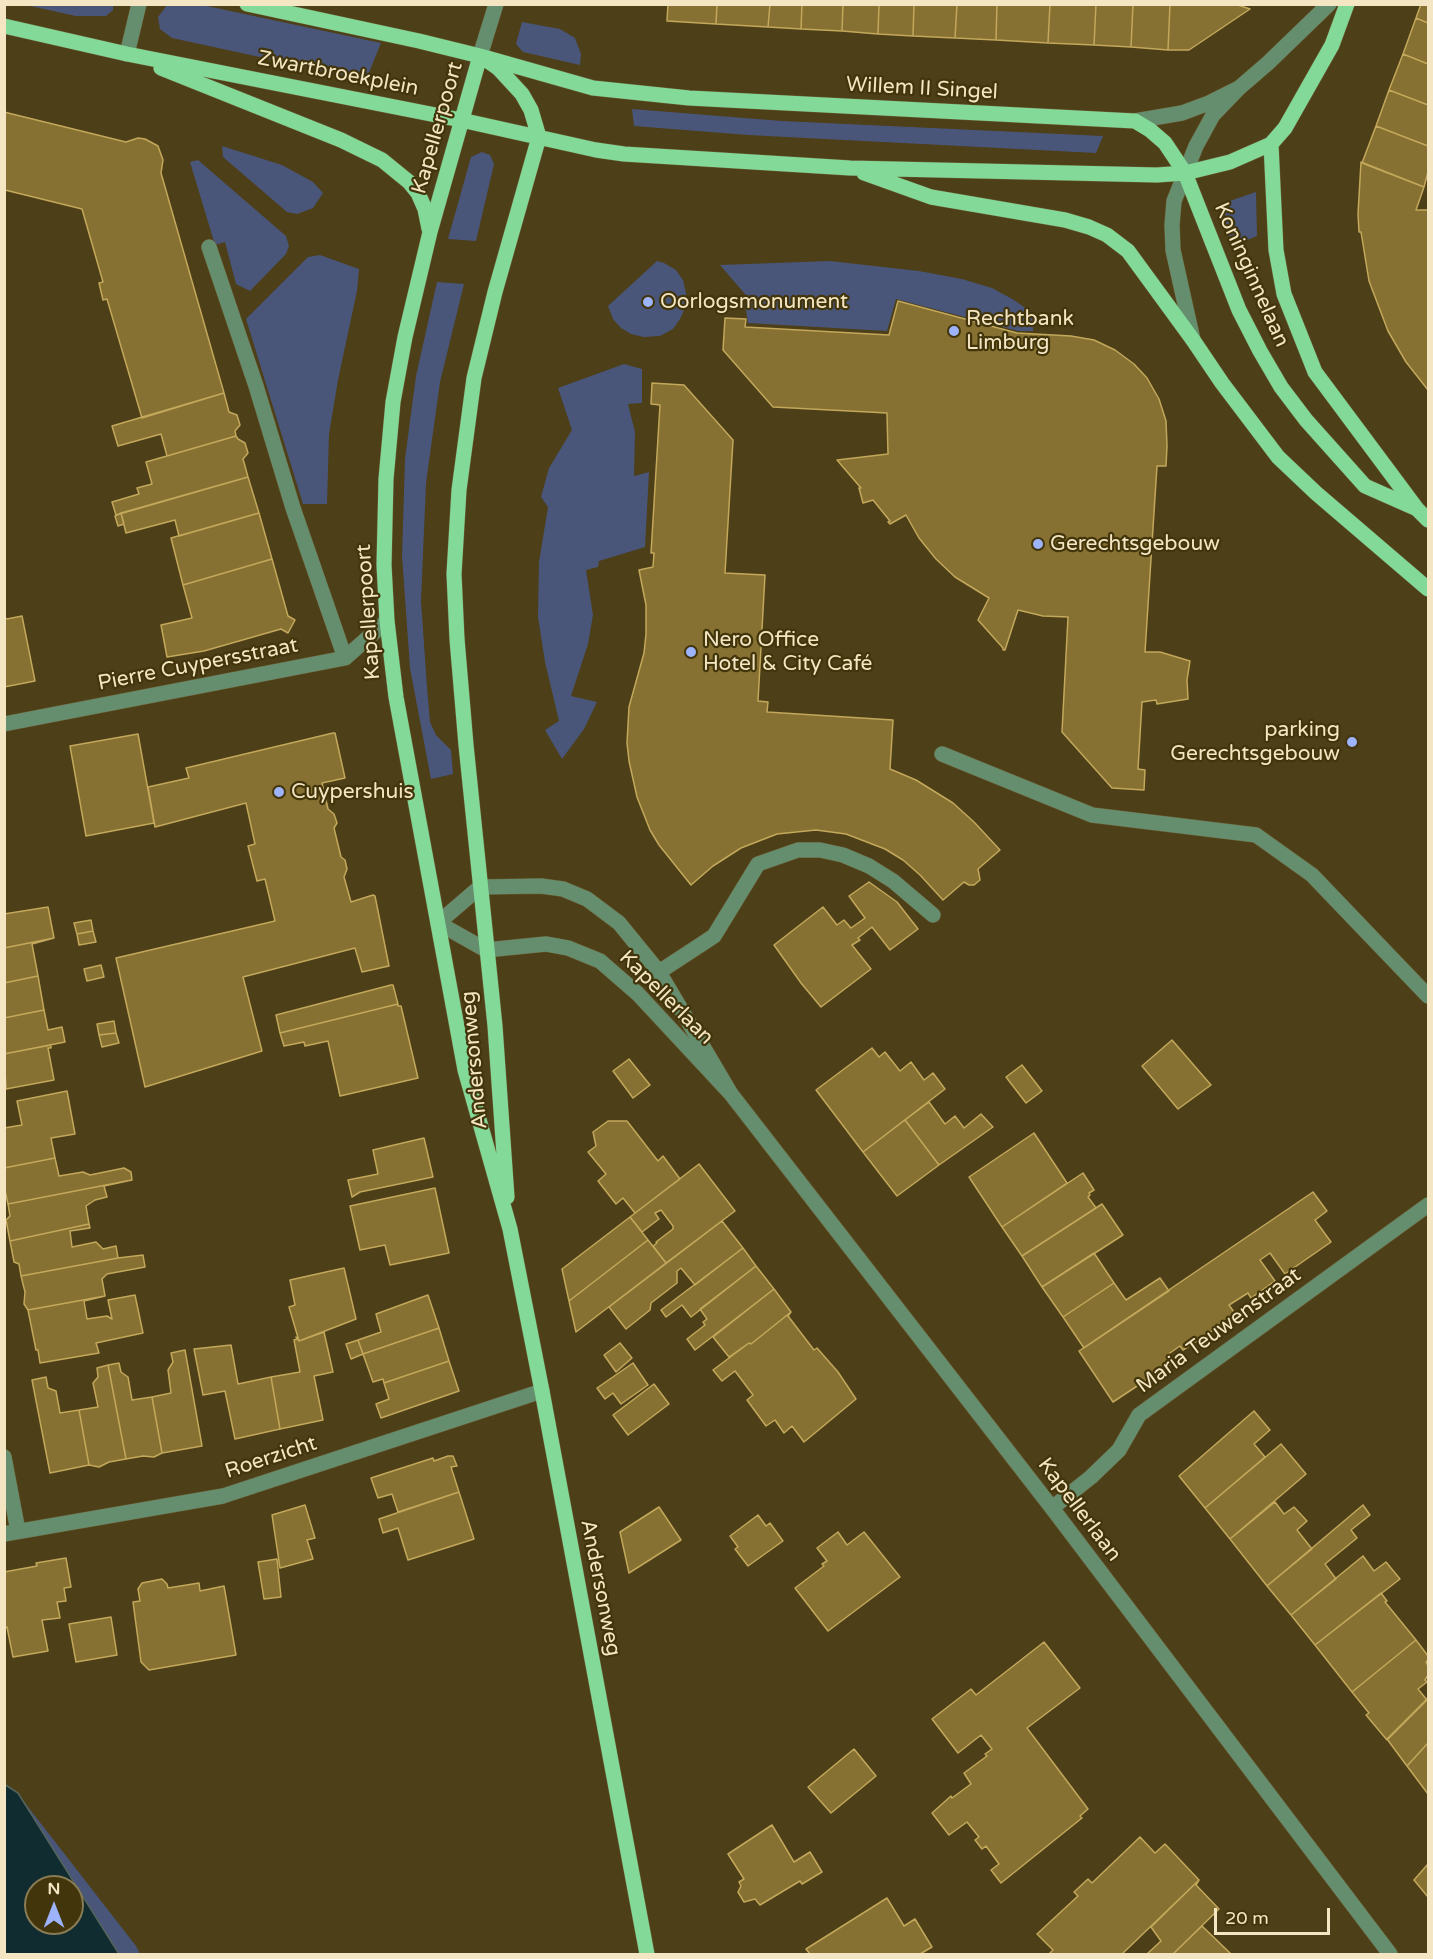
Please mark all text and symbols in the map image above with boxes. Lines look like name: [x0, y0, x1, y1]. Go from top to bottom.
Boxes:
street label: Zwartbroekplein: [255, 46, 421, 102]
street label: Kapellerpoort: [407, 59, 469, 197]
street label: Willem II Singel: [845, 72, 999, 106]
street label: Koninginnelaan: [1208, 199, 1294, 351]
place label: Oorlogsmonument: [660, 289, 848, 315]
marker: Oorlogsmonument: [641, 295, 655, 309]
place label: Rechtbank Limburg: [966, 306, 1074, 356]
marker: Rechtbank Limburg: [947, 324, 961, 338]
place label: Gerechtsgebouw: [1050, 531, 1220, 557]
marker: Gerechtsgebouw: [1031, 537, 1045, 551]
street label: Kapellerpoort: [352, 543, 386, 681]
place label: Nero Office Hotel & City Café: [703, 627, 872, 677]
street label: Pierre Cuypersstraat: [96, 633, 300, 697]
marker: Nero Office Hotel & City Café: [684, 645, 698, 659]
place label: parking Gerechtsgebouw: [1170, 717, 1340, 767]
marker: parking Gerechtsgebouw: [1345, 735, 1359, 749]
place label: Cuypershuis: [291, 779, 413, 805]
marker: Cuypershuis: [272, 785, 286, 799]
street label: Kapellerlaan: [614, 946, 718, 1050]
street label: Andersonweg: [456, 990, 494, 1130]
street label: Maria Teuwenstraat: [1132, 1263, 1306, 1399]
street label: Roerzicht: [222, 1431, 320, 1485]
street label: Kapellerlaan: [1032, 1453, 1126, 1567]
street label: Andersonweg: [574, 1518, 626, 1658]
north arrow: [24, 1875, 84, 1935]
text: N: [48, 1879, 60, 1899]
scale bar: [1217, 1896, 1332, 1934]
text: 20 m: [1225, 1907, 1269, 1929]

